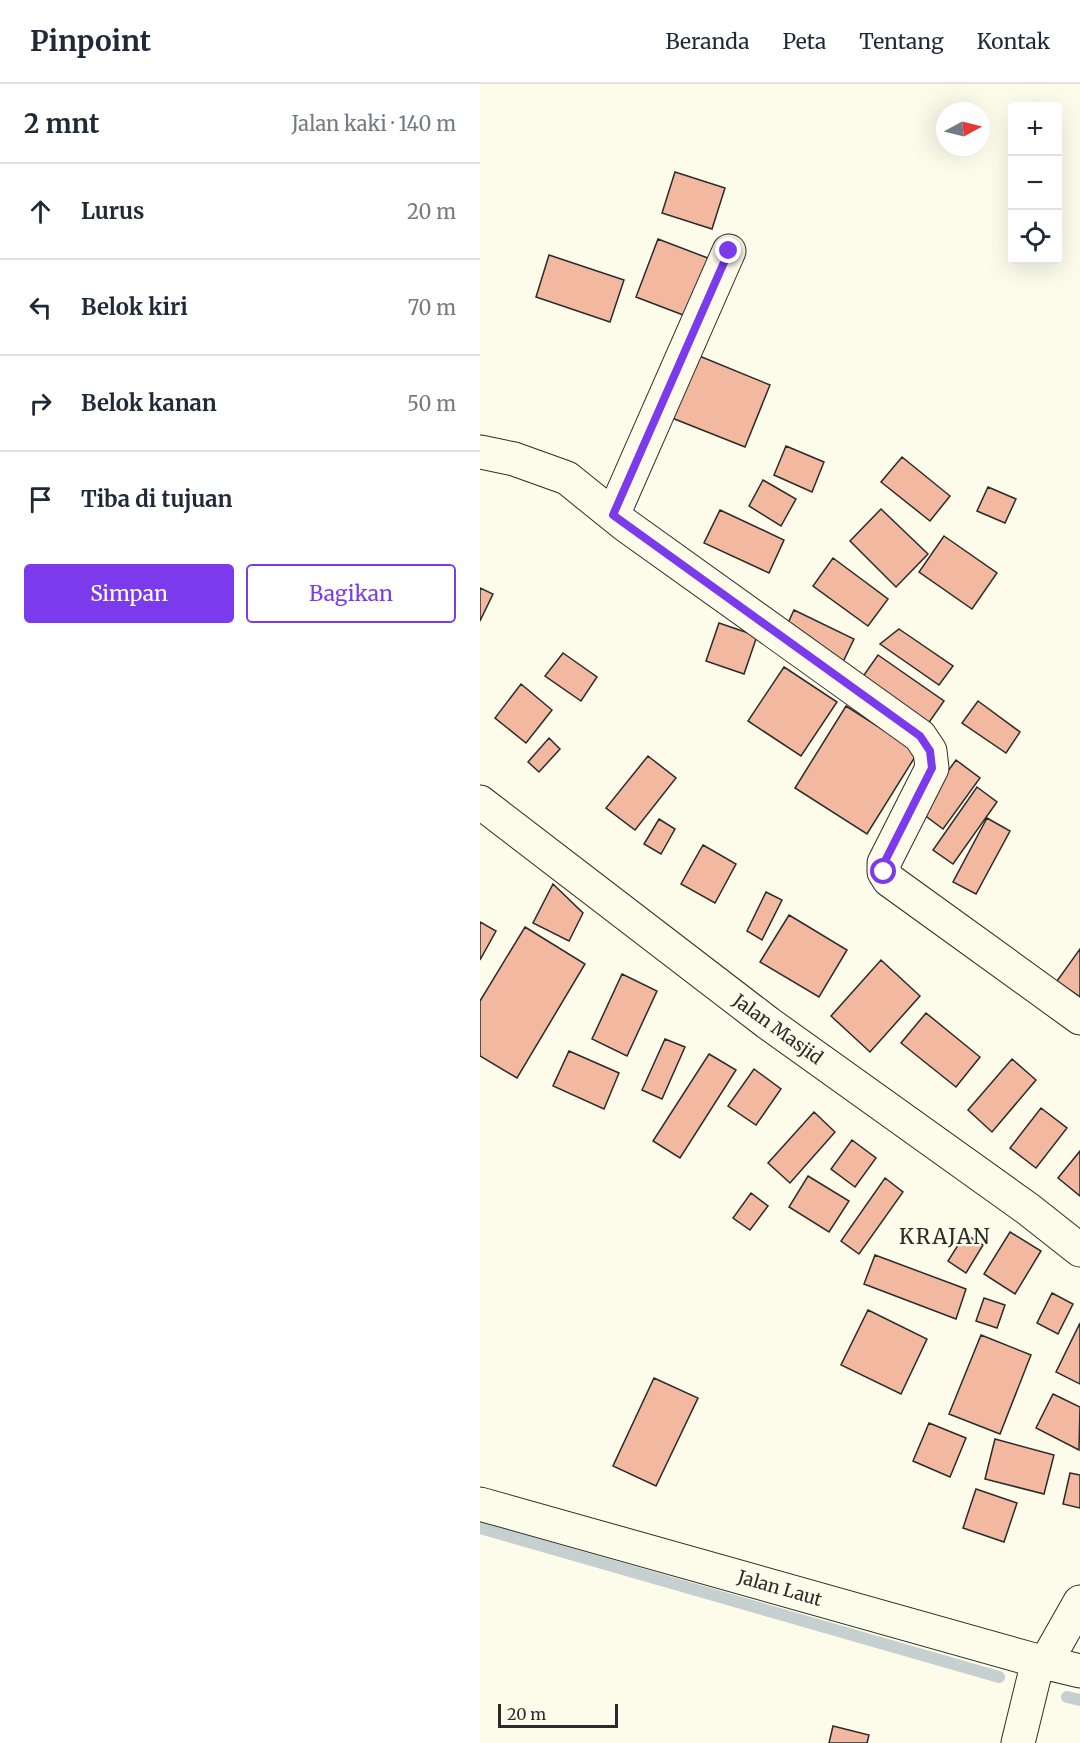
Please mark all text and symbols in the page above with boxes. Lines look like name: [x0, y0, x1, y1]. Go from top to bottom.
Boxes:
text: Pinpoint: [30, 23, 151, 59]
text: Beranda: [665, 28, 749, 55]
text: Peta: [782, 28, 826, 55]
text: Tentang: [859, 28, 944, 55]
text: Kontak: [977, 28, 1050, 55]
north arrow: [936, 102, 990, 156]
map controls: [1008, 102, 1062, 264]
button: +: [1008, 102, 1062, 156]
text: 2 mnt: [24, 107, 99, 140]
text: Jalan kaki · 140 m: [292, 111, 456, 136]
button: −: [1008, 156, 1062, 210]
icon: ahead: [24, 195, 57, 228]
text: Lurus: [81, 197, 144, 225]
text: 20 m: [407, 199, 456, 224]
button: locate: [1008, 210, 1062, 264]
route end: [715, 237, 741, 263]
icon: left: [24, 291, 57, 324]
text: Belok kiri: [81, 293, 188, 321]
text: 70 m: [408, 295, 456, 320]
icon: right: [24, 387, 57, 420]
text: Belok kanan: [81, 389, 217, 417]
text: 50 m: [407, 391, 456, 416]
icon: arrive: [24, 483, 57, 516]
text: Tiba di tujuan: [81, 485, 232, 513]
button: Simpan: [24, 564, 234, 623]
button: Bagikan: [246, 564, 456, 623]
route start: [870, 858, 896, 884]
street label: Jalan Masjid: [728, 988, 828, 1069]
district label: KRAJAN: [899, 1223, 991, 1250]
street label: Jalan Laut: [734, 1565, 825, 1611]
scale bar: [498, 1701, 618, 1728]
text: 20 m: [507, 1704, 546, 1724]

